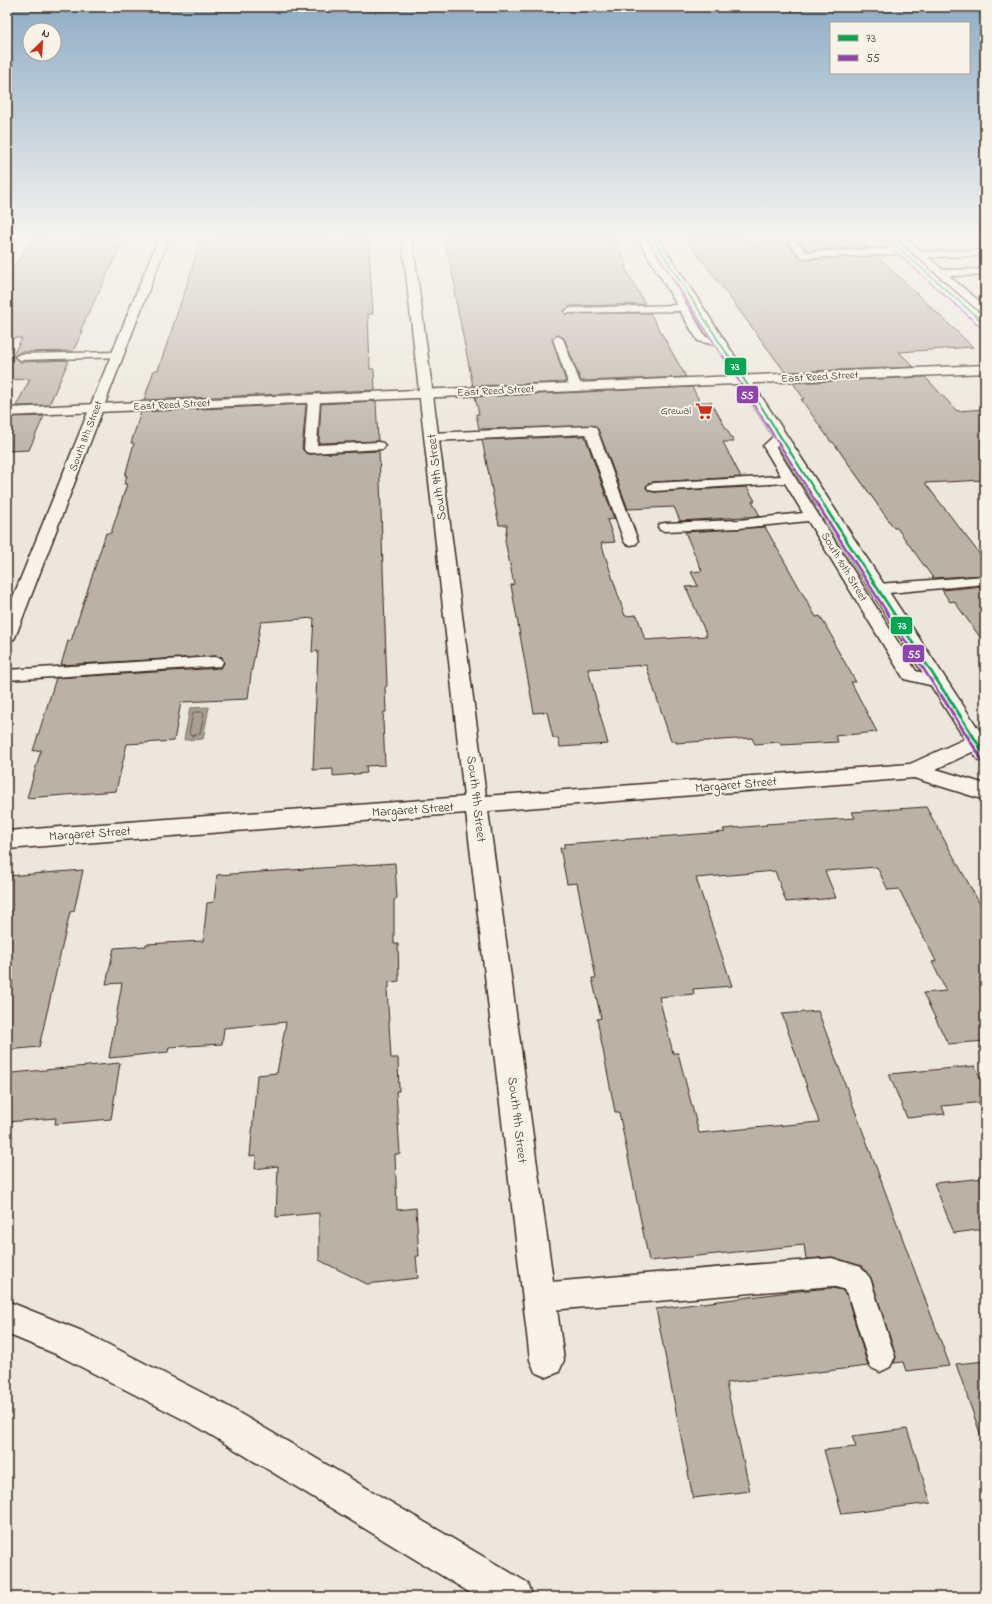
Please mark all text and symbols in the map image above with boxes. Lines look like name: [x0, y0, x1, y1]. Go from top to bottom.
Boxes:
north arrow: [22, 22, 62, 62]
legend: [830, 22, 970, 74]
text: N: [39, 25, 53, 43]
text: 73: [866, 30, 876, 48]
text: 55: [866, 50, 880, 68]
line badge: 73: [724, 357, 747, 376]
text: 73: [730, 359, 740, 375]
street label: East Reed Street: [781, 367, 859, 387]
street label: East Reed Street: [457, 381, 535, 401]
line badge: 55: [736, 385, 759, 404]
text: 55: [741, 388, 754, 404]
street label: East Reed Street: [133, 395, 211, 415]
street label: South 8th Street: [65, 398, 107, 474]
supermarket icon: Grewal: [694, 401, 714, 421]
place label: Grewal: [661, 403, 691, 419]
street label: South 9th Street: [422, 432, 452, 521]
street label: South 10th Street: [817, 529, 871, 605]
line badge: 73: [890, 616, 913, 635]
text: 73: [897, 618, 907, 634]
line badge: 55: [902, 644, 925, 663]
text: 55: [908, 647, 921, 663]
street label: South 9th Street: [461, 755, 491, 844]
street label: Margaret Street: [694, 772, 778, 799]
street label: Margaret Street: [371, 798, 455, 823]
street label: Margaret Street: [48, 822, 132, 847]
street label: South 9th Street: [502, 1076, 532, 1165]

